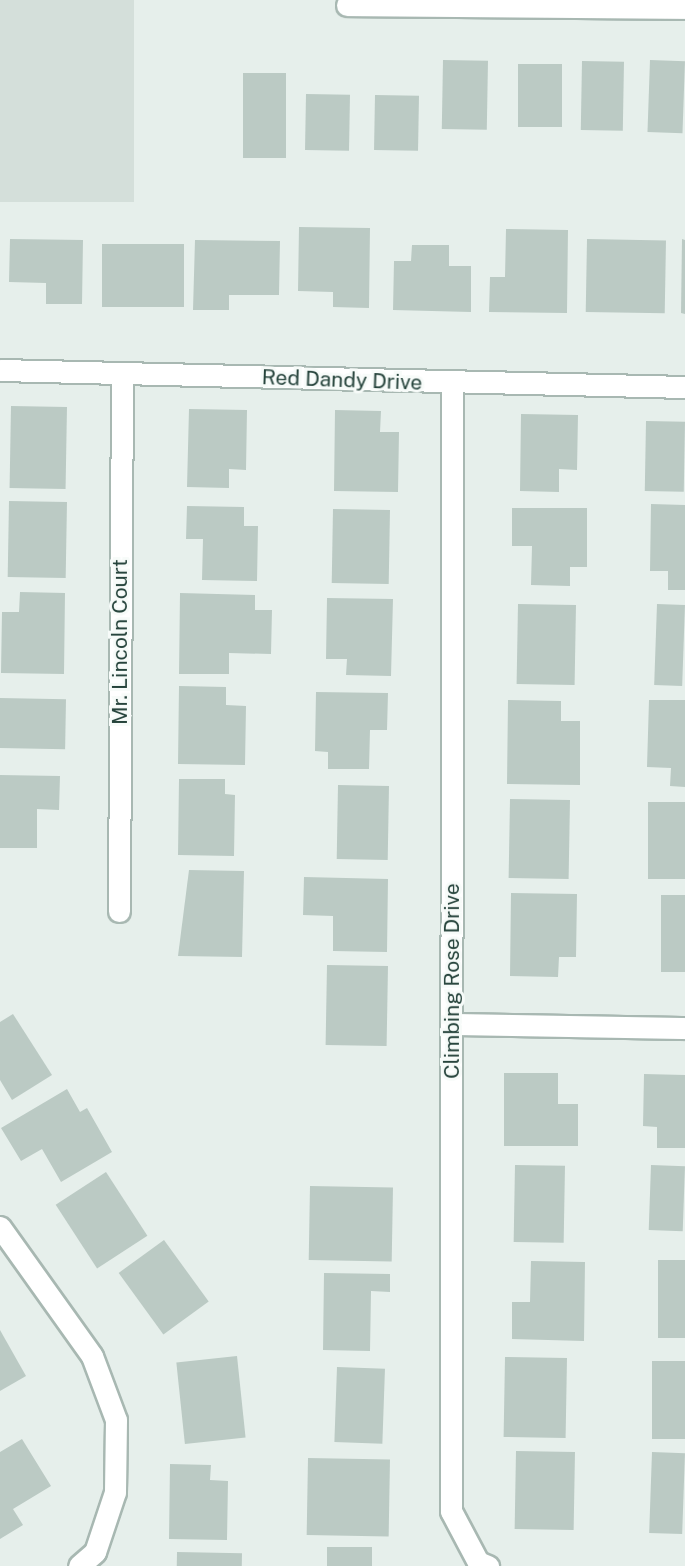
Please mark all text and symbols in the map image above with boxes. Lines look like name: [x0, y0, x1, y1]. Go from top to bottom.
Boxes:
street label: Red Dandy Drive: [261, 365, 423, 395]
street label: Mr. Lincoln Court: [107, 559, 133, 725]
street label: Climbing Rose Drive: [439, 883, 465, 1079]

